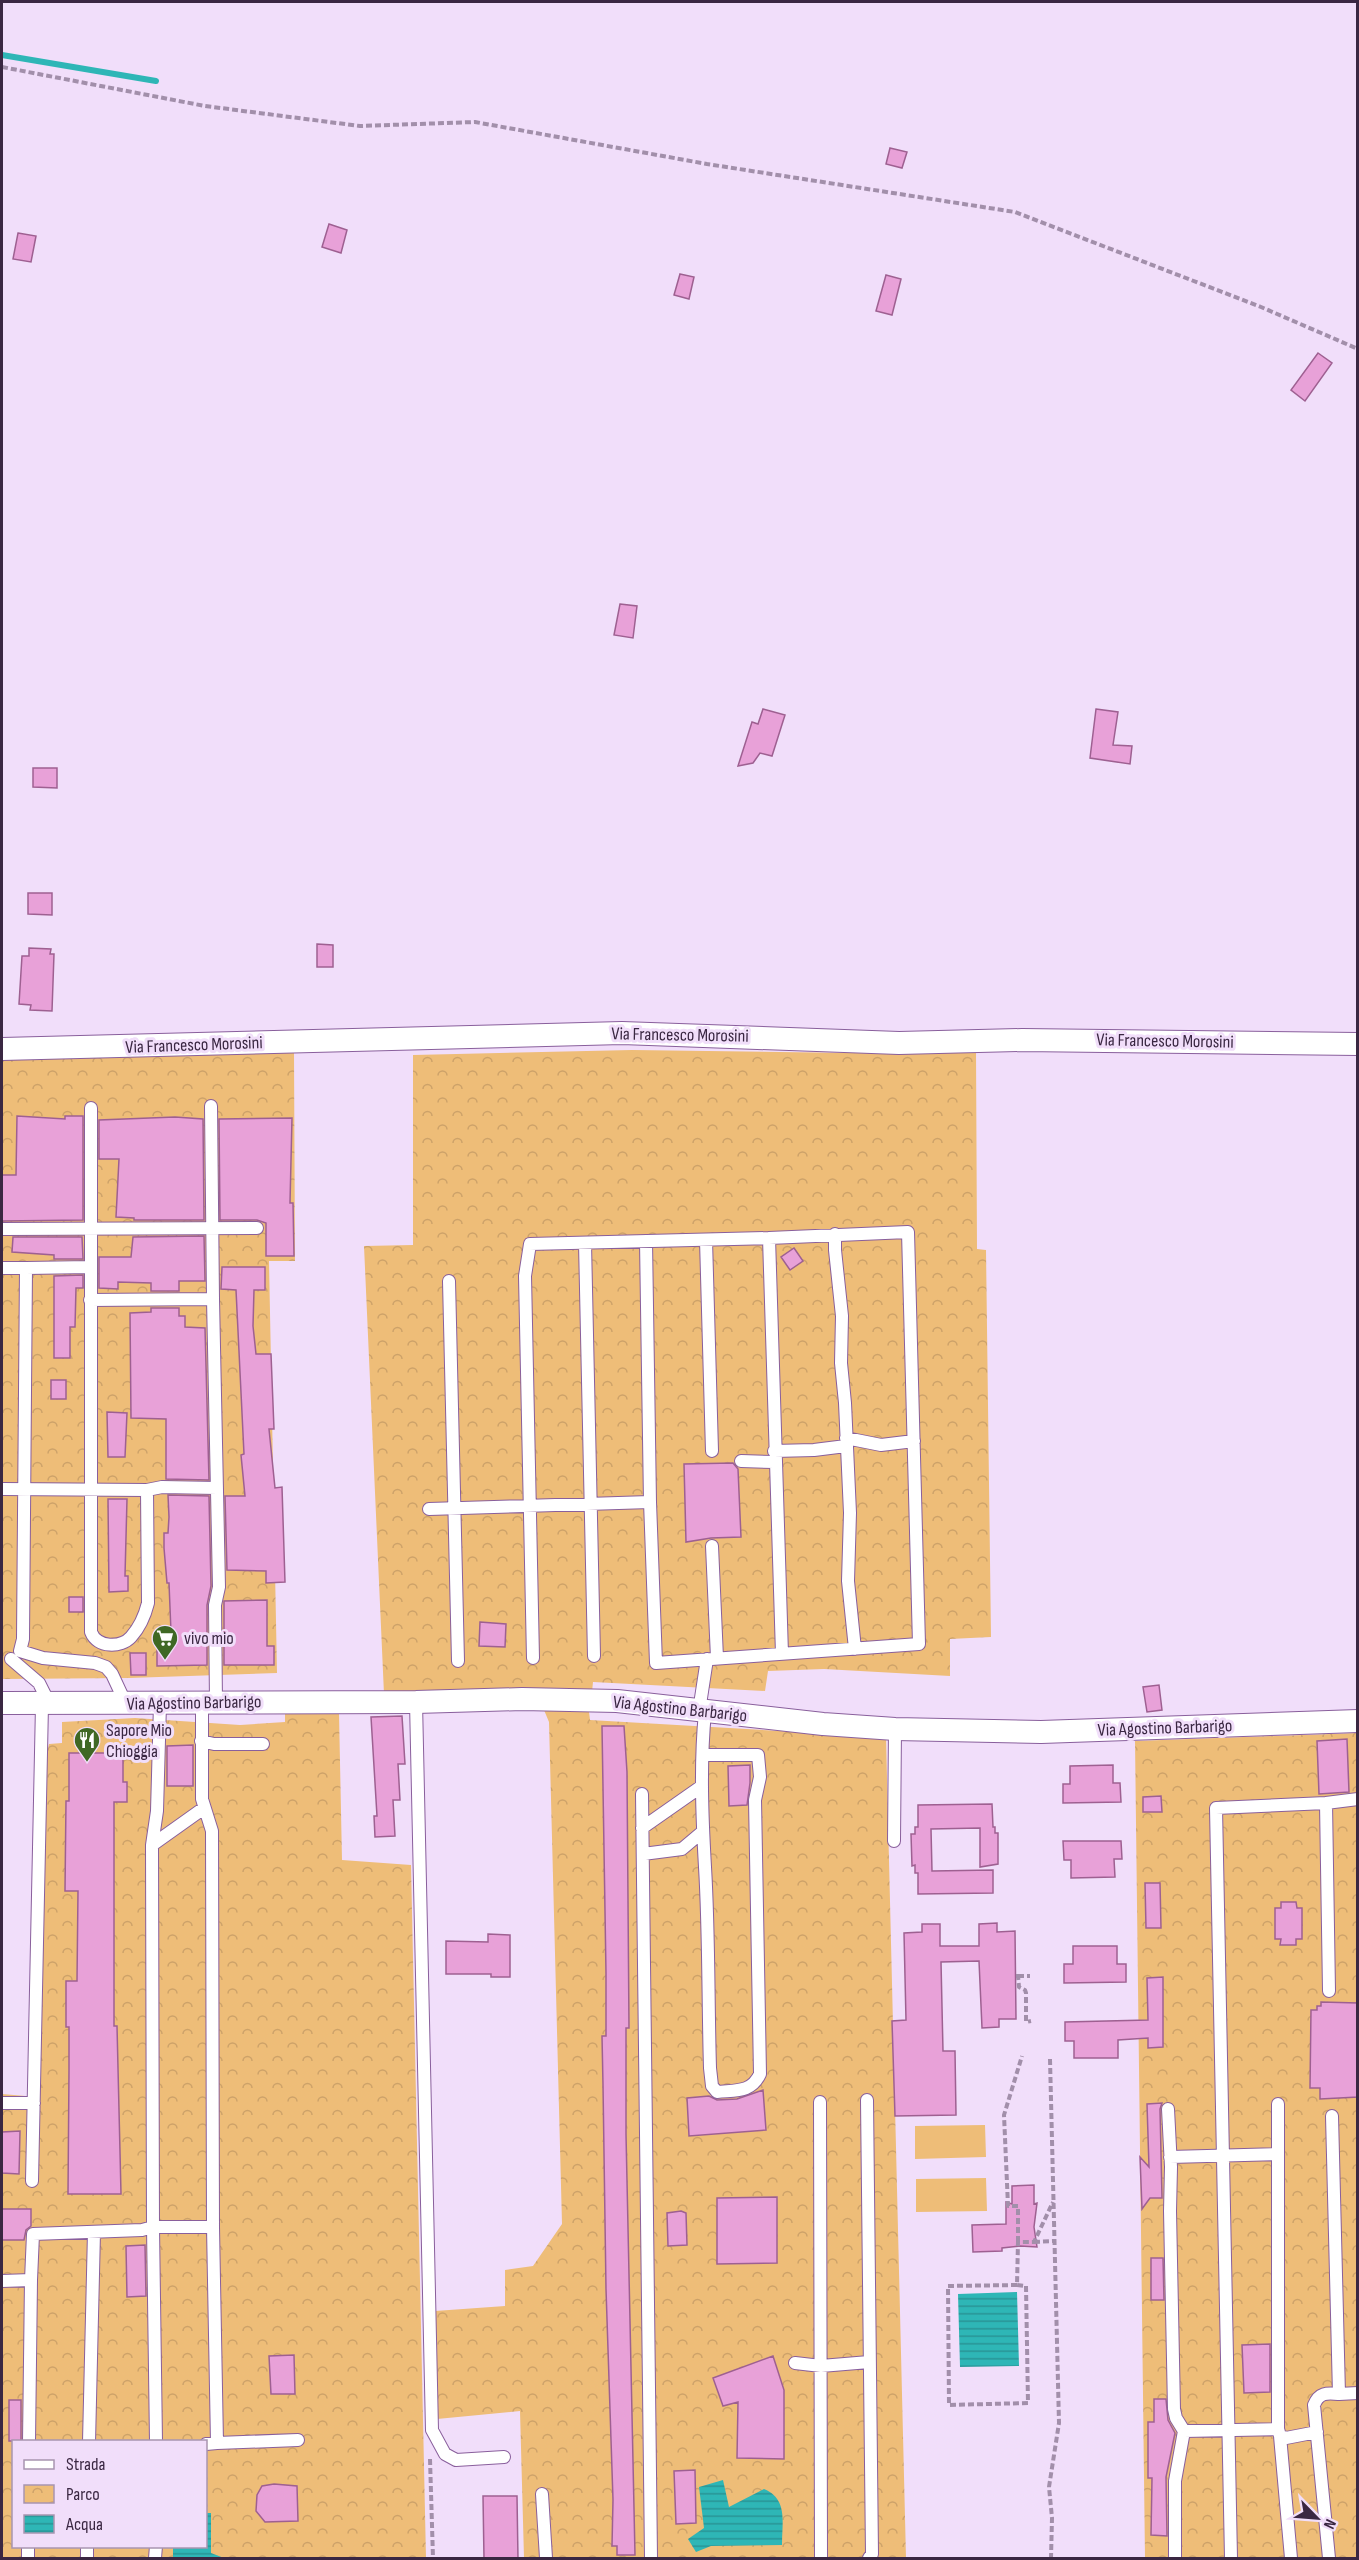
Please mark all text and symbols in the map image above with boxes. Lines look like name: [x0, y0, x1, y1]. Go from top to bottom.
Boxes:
street label: Via Francesco Morosini: [611, 1023, 749, 1047]
street label: Via Francesco Morosini: [1096, 1029, 1234, 1053]
street label: Via Francesco Morosini: [125, 1032, 263, 1058]
supermarket icon: vivo mio: [150, 1623, 180, 1661]
place label: vivo mio: [184, 1628, 234, 1649]
street label: Via Agostino Barbarigo: [126, 1691, 262, 1715]
street label: Via Agostino Barbarigo: [612, 1692, 748, 1726]
street label: Via Agostino Barbarigo: [1097, 1715, 1233, 1741]
place label: Sapore Mio Chioggia: [106, 1720, 172, 1762]
restaurant icon: Sapore Mio Chioggia: [72, 1725, 102, 1763]
legend: [12, 2440, 207, 2548]
text: Strada: [66, 2454, 106, 2475]
text: Parco: [66, 2484, 100, 2505]
north arrow: [1287, 2488, 1347, 2548]
text: Acqua: [65, 2514, 103, 2535]
text: N: [1319, 2516, 1340, 2532]

